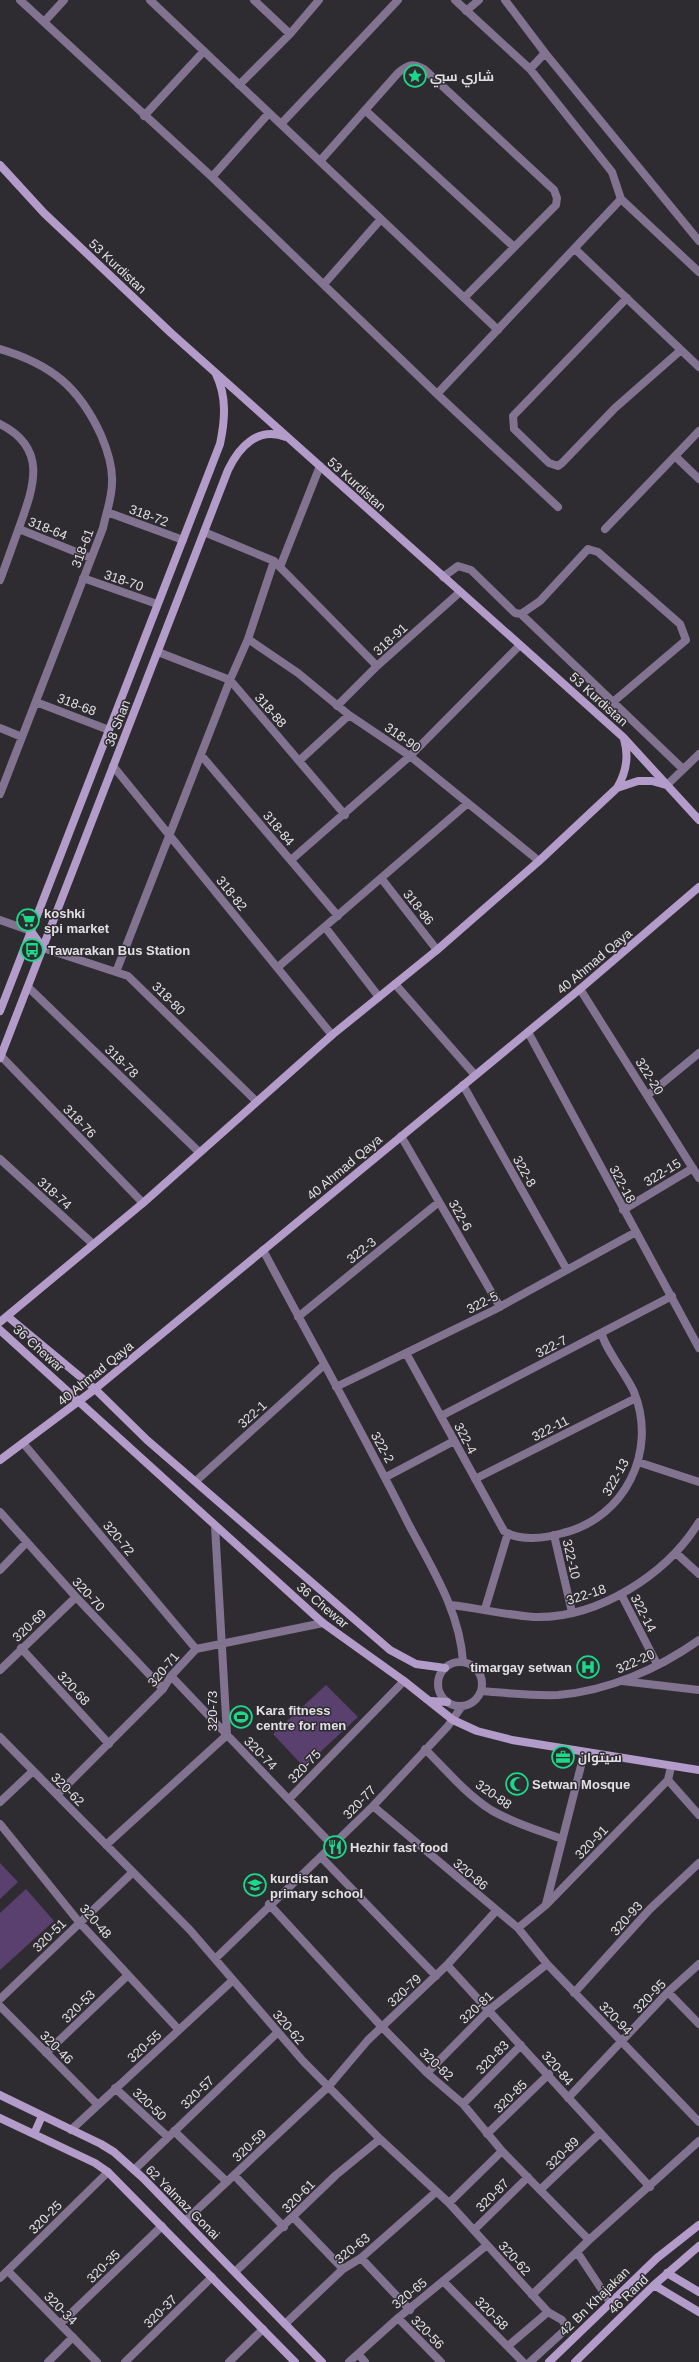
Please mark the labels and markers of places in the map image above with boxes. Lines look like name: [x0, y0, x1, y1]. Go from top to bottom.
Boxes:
place icon: شاري سبي: [402, 63, 428, 89]
place label: شاري سبي: [430, 69, 494, 88]
place label: koshki spi market: [44, 906, 110, 936]
supermarket icon: koshki spi market: [15, 907, 41, 933]
bus stop icon: Tawarakan Bus Station: [19, 937, 45, 963]
place label: Tawarakan Bus Station: [48, 943, 190, 958]
hospital icon: timargay setwan: [575, 1654, 601, 1680]
place label: timargay setwan: [470, 1660, 572, 1675]
place label: Kara fitness centre for men: [256, 1703, 346, 1733]
sports icon: Kara fitness centre for men: [228, 1704, 254, 1730]
office icon: سيتوان: [550, 1744, 576, 1770]
place label: سيتوان: [578, 1750, 622, 1766]
mosque icon: Setwan Mosque: [504, 1771, 530, 1797]
place label: Setwan Mosque: [532, 1777, 630, 1792]
restaurant icon: Hezhir fast food: [322, 1834, 348, 1860]
place label: Hezhir fast food: [350, 1840, 448, 1855]
place label: kurdistan primary school: [270, 1871, 363, 1901]
school or university icon: kurdistan primary school: [242, 1872, 268, 1898]

